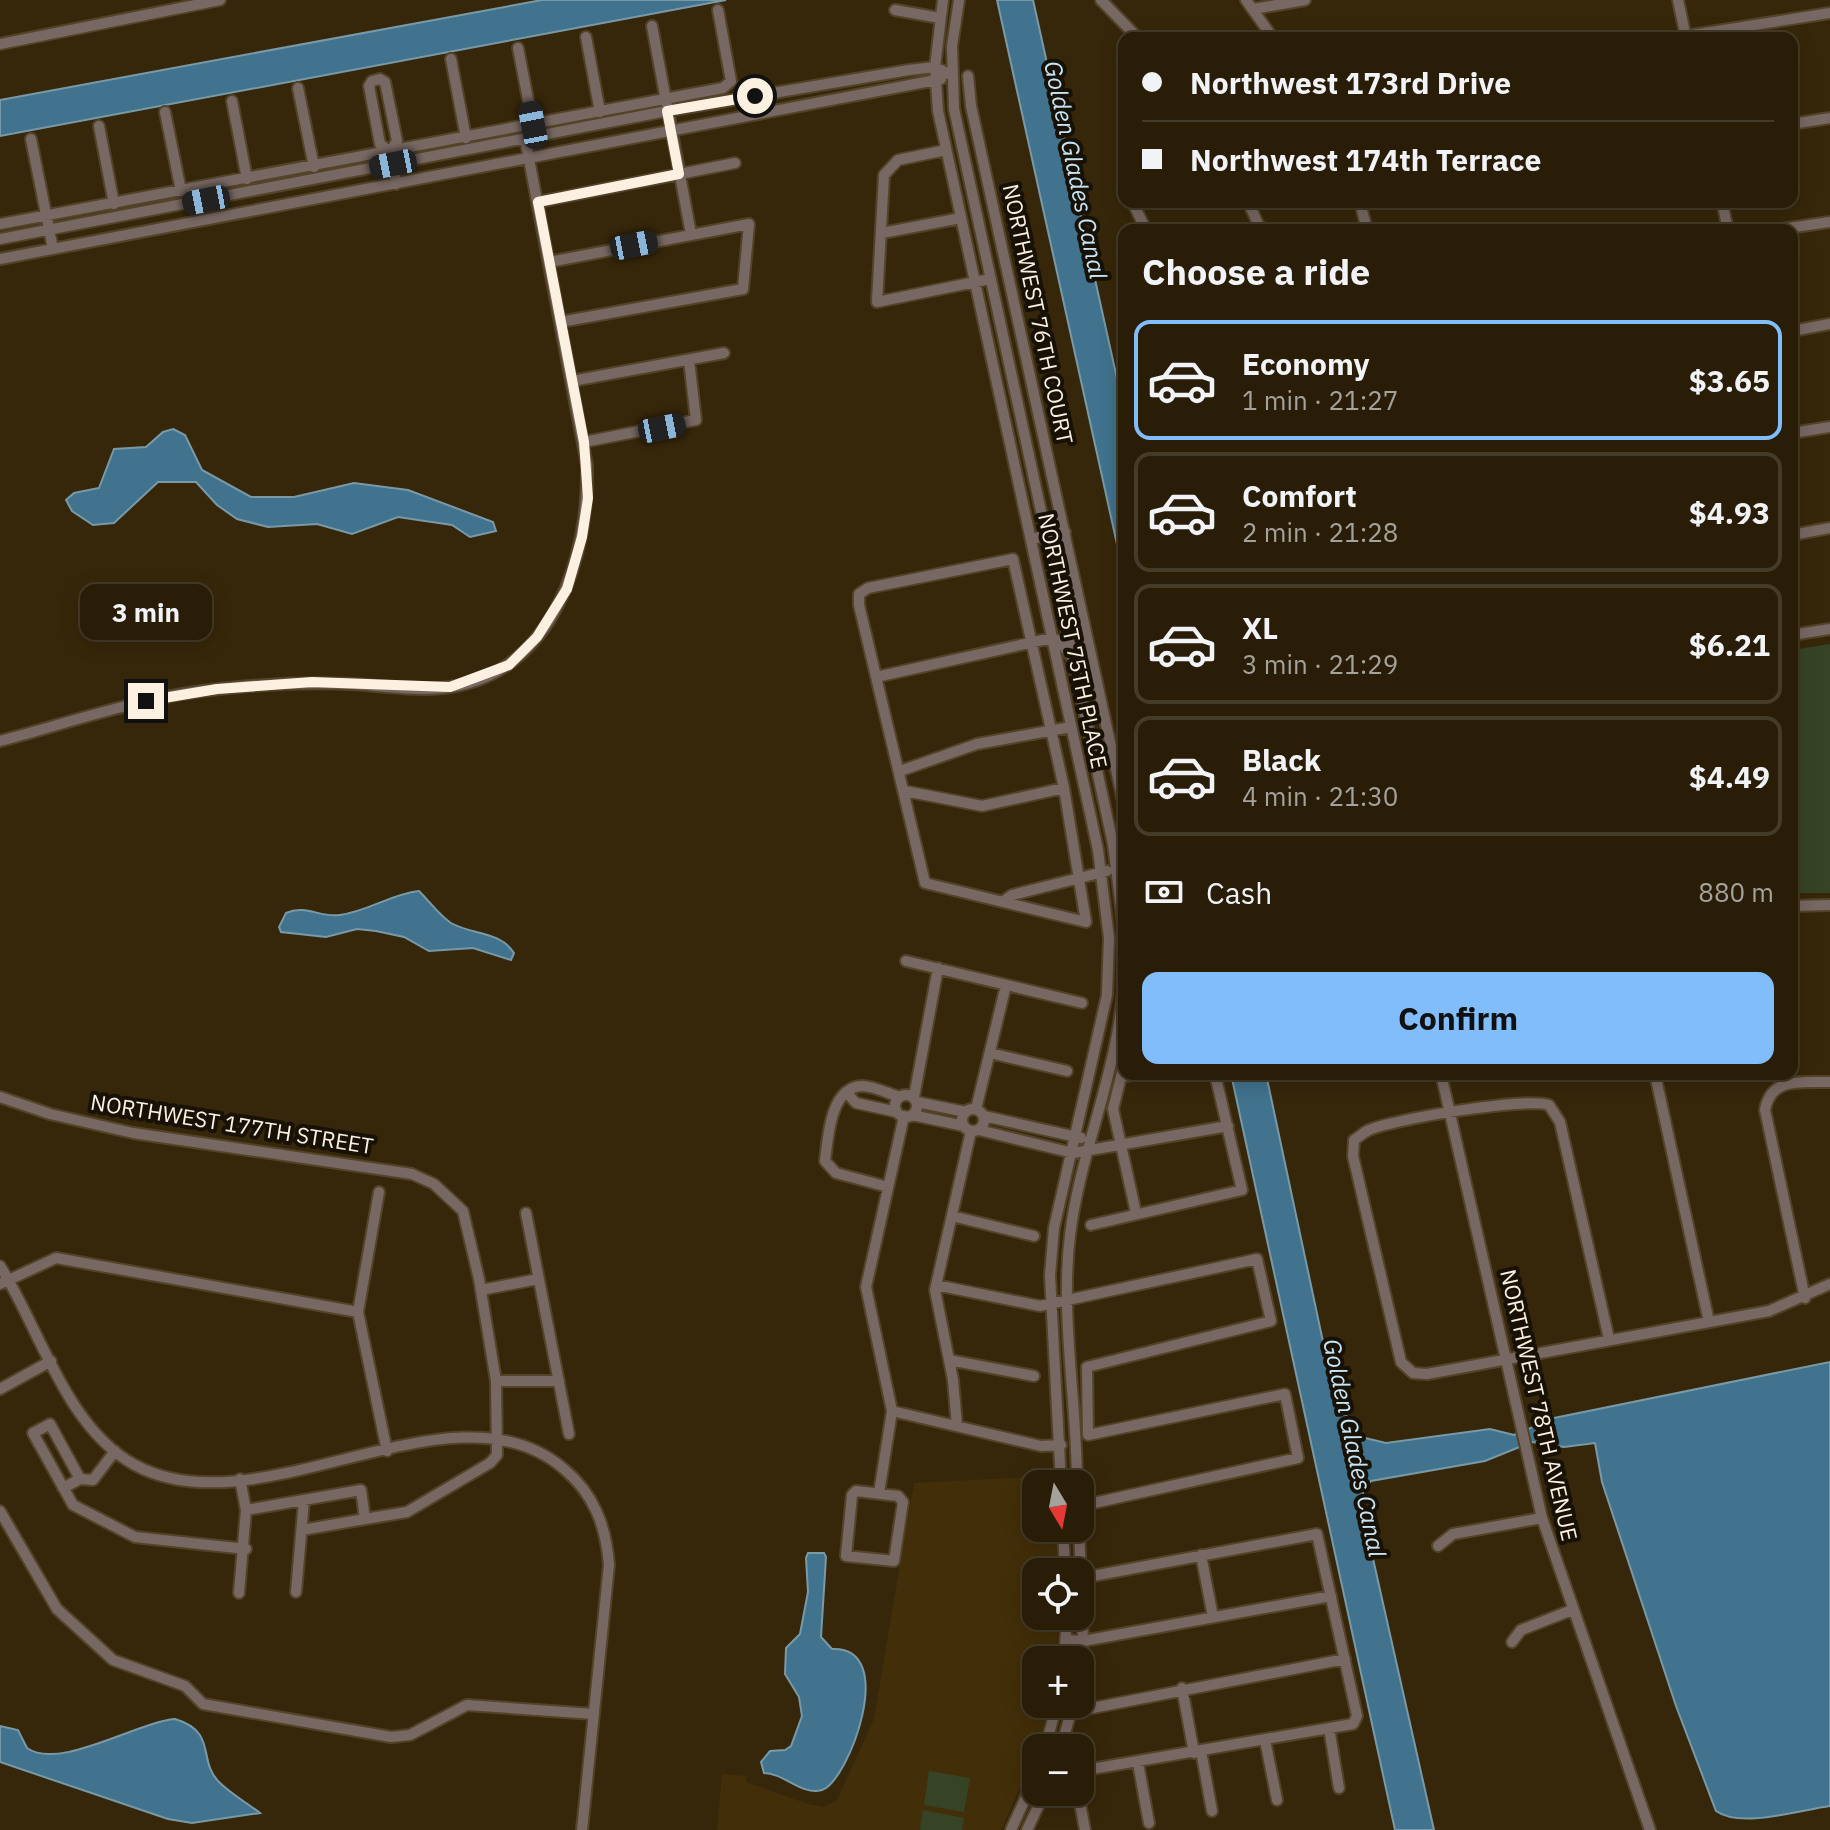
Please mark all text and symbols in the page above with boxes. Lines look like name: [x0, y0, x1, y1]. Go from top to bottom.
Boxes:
water label: Golden Glades Canal: [1037, 58, 1115, 283]
text: Northwest 173rd Drive: [1190, 63, 1511, 102]
route start: [737, 78, 773, 114]
car: [517, 99, 549, 151]
text: Northwest 174th Terrace: [1190, 140, 1541, 179]
car: [367, 148, 419, 180]
street label: NORTHWEST 76TH COURT: [997, 181, 1080, 447]
car: [180, 184, 232, 216]
car: [608, 229, 660, 261]
text: Choose a ride: [1142, 248, 1370, 295]
icon: car: [1146, 344, 1218, 416]
text: Economy: [1242, 344, 1370, 383]
text: $3.65: [1689, 361, 1770, 400]
text: 1 min · 21:27: [1242, 383, 1398, 417]
car: [636, 412, 688, 444]
icon: car: [1146, 476, 1218, 548]
text: Comfort: [1242, 476, 1357, 515]
text: $4.93: [1689, 493, 1770, 532]
street label: NORTHWEST 75TH PLACE: [1032, 511, 1115, 771]
text: 2 min · 21:28: [1242, 515, 1398, 549]
callout: 3 min: [80, 585, 212, 641]
text: 3 min: [112, 595, 180, 629]
icon: car: [1146, 608, 1218, 680]
text: XL: [1242, 608, 1278, 647]
text: $6.21: [1689, 625, 1770, 664]
text: 3 min · 21:29: [1242, 647, 1398, 681]
route end: [128, 683, 164, 719]
icon: car: [1146, 740, 1218, 812]
text: Black: [1242, 740, 1321, 779]
text: $4.49: [1689, 757, 1770, 796]
text: 4 min · 21:30: [1242, 779, 1398, 813]
icon: cash: [1142, 870, 1186, 914]
text: Cash: [1206, 873, 1272, 912]
text: 880 m: [1698, 875, 1774, 909]
button: Confirm: [1142, 972, 1774, 1064]
street label: NORTHWEST 177TH STREET: [89, 1087, 376, 1160]
street label: NORTHWEST 78TH AVENUE: [1494, 1266, 1585, 1544]
water label: Golden Glades Canal: [1316, 1336, 1394, 1561]
north arrow: [1022, 1470, 1094, 1542]
map controls: [1022, 1470, 1094, 1806]
button: locate: [1022, 1558, 1094, 1630]
button: +: [1022, 1646, 1094, 1718]
button: −: [1022, 1734, 1094, 1806]

